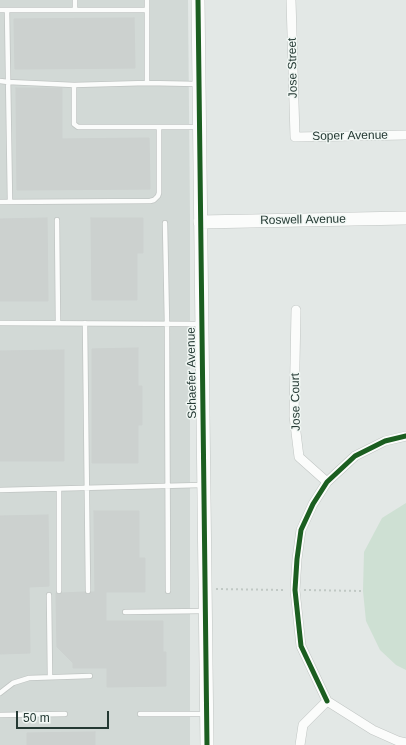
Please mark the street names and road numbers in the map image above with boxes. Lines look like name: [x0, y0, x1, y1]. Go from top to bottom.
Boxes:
street label: Jose Street: [285, 38, 301, 98]
street label: Soper Avenue: [312, 128, 388, 144]
street label: Roswell Avenue: [260, 212, 346, 228]
street label: Schaefer Avenue: [184, 327, 200, 419]
street label: Jose Court: [288, 373, 304, 431]

